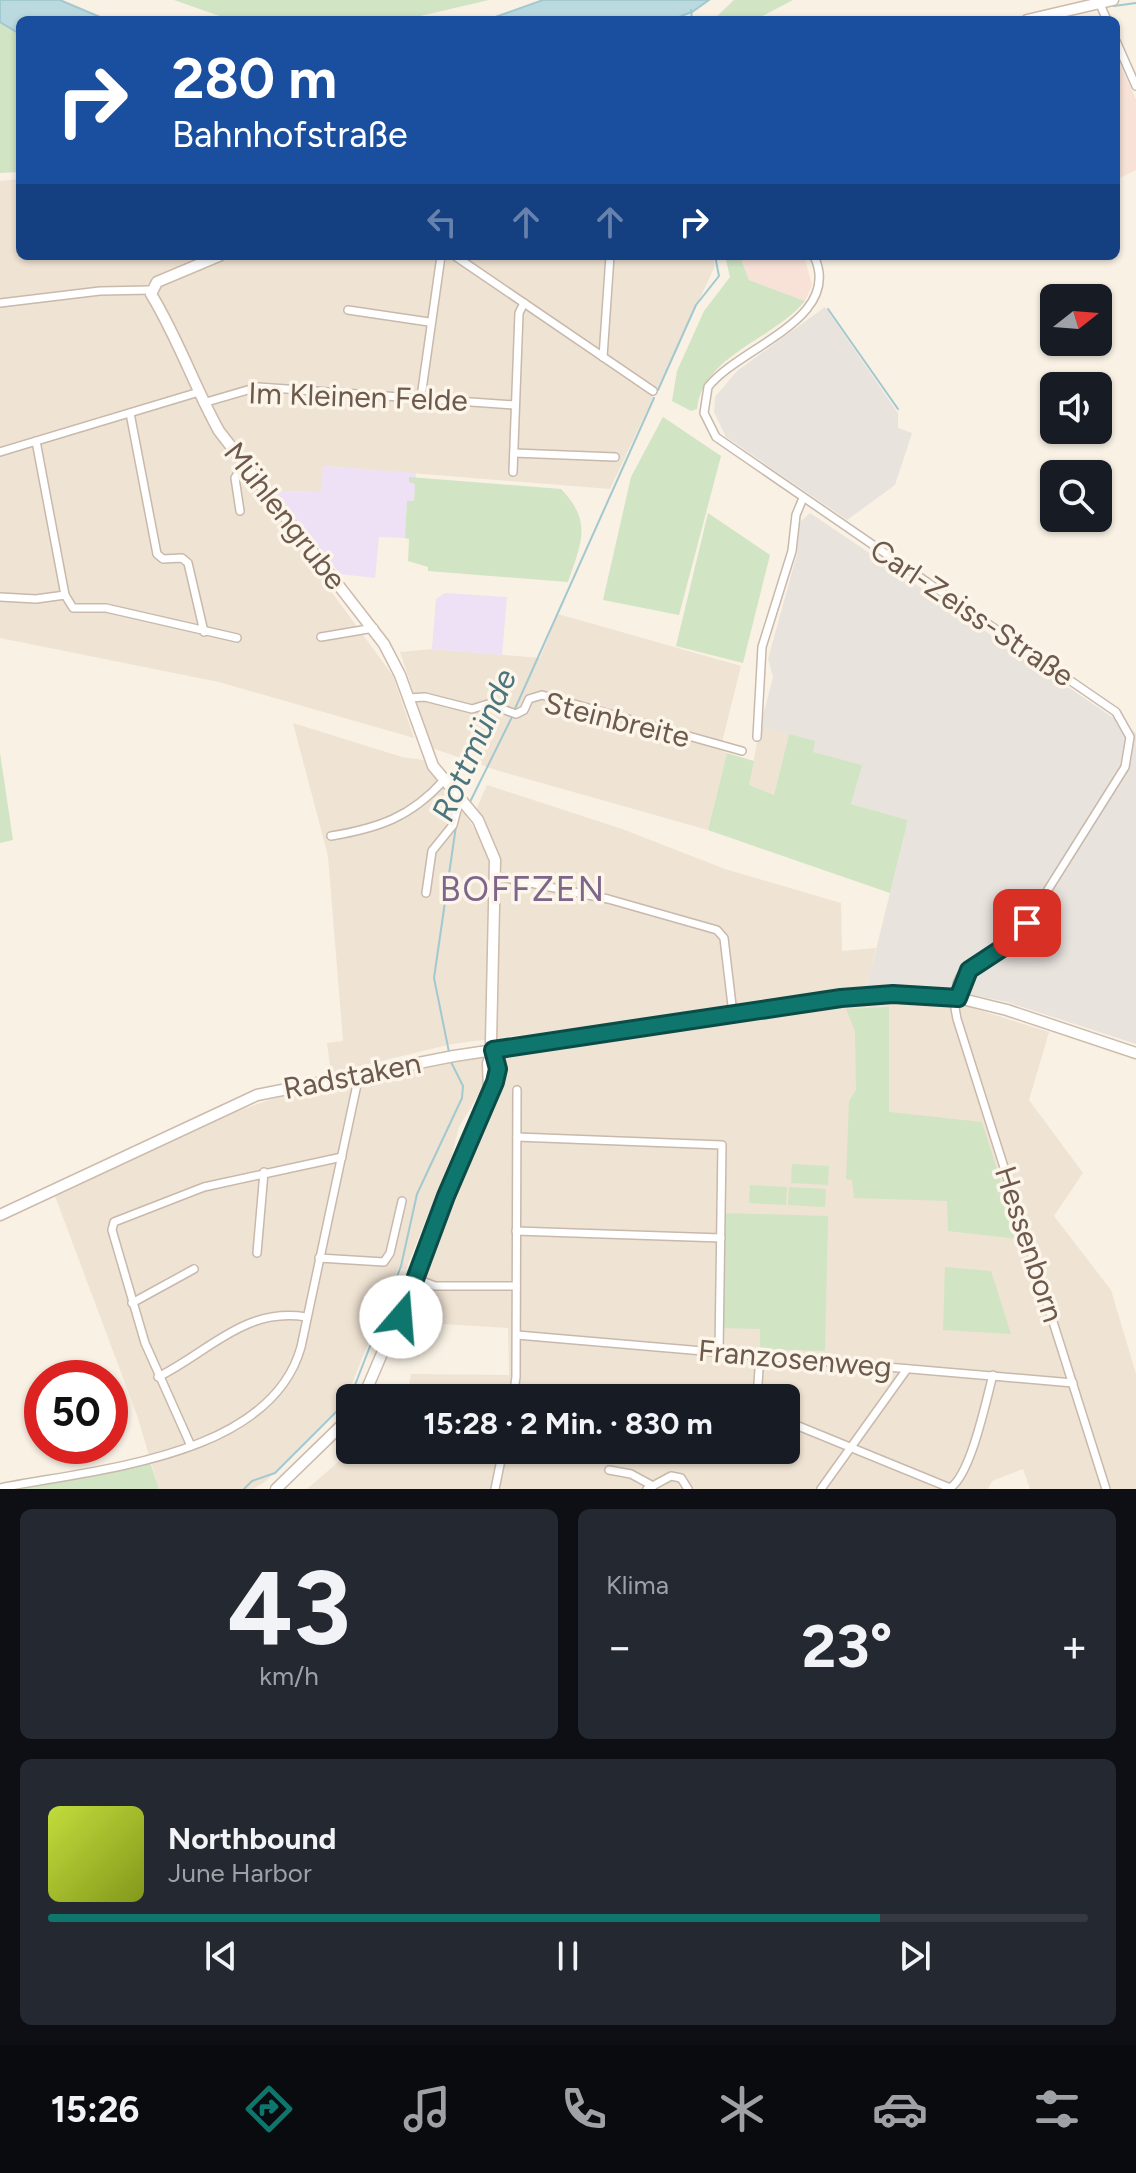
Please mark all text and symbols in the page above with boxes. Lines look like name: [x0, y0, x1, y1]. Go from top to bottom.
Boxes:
text: 280 m: [172, 45, 337, 112]
icon: right: [40, 48, 144, 152]
text: Bahnhofstraße: [172, 113, 408, 156]
icon: left: [420, 200, 464, 244]
icon: ahead: [504, 200, 548, 244]
icon: ahead: [588, 200, 632, 244]
icon: right: [672, 200, 716, 244]
north arrow: [1040, 284, 1112, 356]
map controls: [1040, 284, 1112, 532]
button: sound: [1040, 372, 1112, 444]
street label: Im Kleinen Felde: [248, 374, 468, 419]
street label: Mühlengrube: [216, 435, 354, 597]
button: search: [1040, 460, 1112, 532]
street label: Carl-Zeiss-Straße: [863, 531, 1081, 694]
water label: Rottmünde: [424, 663, 524, 827]
street label: Steinbreite: [541, 684, 694, 755]
district label: BOFFZEN: [440, 869, 606, 910]
pin: [993, 889, 1061, 957]
icon: arrive: [1005, 901, 1049, 945]
street label: Radstaken: [280, 1044, 424, 1107]
street label: Hessenborn: [987, 1161, 1072, 1327]
position arrow: [359, 1275, 443, 1359]
street label: Franzosenweg: [697, 1332, 893, 1385]
speed limit sign: 50: [24, 1360, 128, 1464]
text: 15:28 · 2 Min. · 830 m: [423, 1405, 713, 1442]
text: 43: [227, 1545, 351, 1670]
text: Klima: [606, 1569, 669, 1601]
text: 23°: [802, 1610, 892, 1682]
text: −: [606, 1620, 633, 1673]
text: +: [1061, 1620, 1088, 1673]
text: km/h: [259, 1660, 319, 1692]
text: Northbound: [168, 1820, 336, 1857]
text: June Harbor: [168, 1857, 312, 1889]
icon: previous: [199, 1934, 243, 1978]
icon: pause: [546, 1934, 590, 1978]
icon: next: [893, 1934, 937, 1978]
icon: directions: [241, 2081, 297, 2137]
icon: music: [399, 2081, 455, 2137]
icon: phone: [556, 2081, 612, 2137]
icon: climate: [714, 2081, 770, 2137]
icon: car: [872, 2081, 928, 2137]
icon: filters: [1029, 2081, 1085, 2137]
text: 15:26: [51, 2088, 139, 2131]

